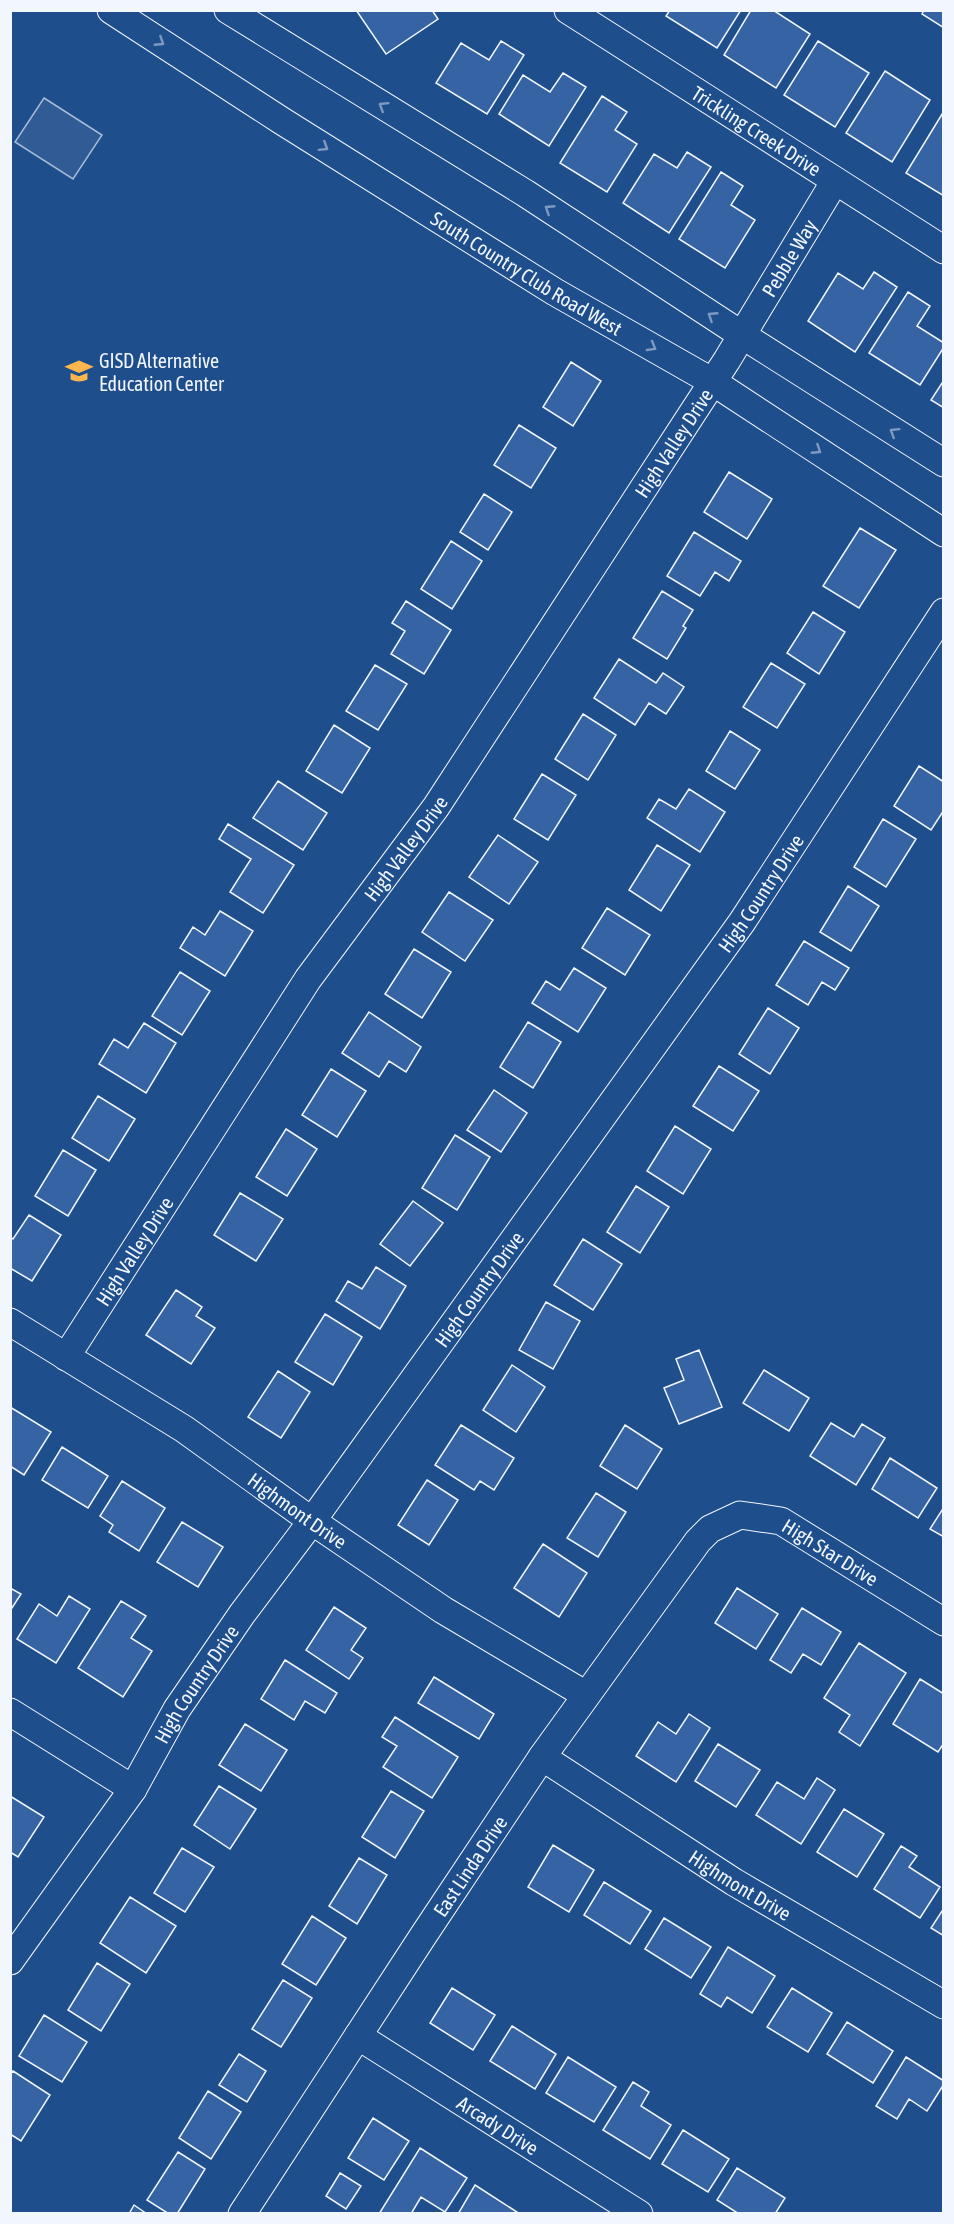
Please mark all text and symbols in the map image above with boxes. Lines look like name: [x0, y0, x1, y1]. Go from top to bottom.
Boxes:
one-way arrow: [154, 35, 164, 47]
street label: Trickling Creek Drive: [688, 81, 826, 180]
one-way arrow: [379, 101, 389, 113]
one-way arrow: [318, 140, 328, 152]
one-way arrow: [545, 204, 555, 216]
street label: South Country Club Road West: [427, 206, 627, 340]
street label: Pebble Way: [757, 215, 821, 301]
one-way arrow: [708, 311, 718, 323]
one-way arrow: [646, 340, 656, 351]
place label: GISD Alternative Education Center: [99, 349, 225, 395]
school or university icon: GISD Alternative Education Center: [64, 356, 94, 386]
street label: High Valley Drive: [629, 384, 717, 501]
one-way arrow: [890, 427, 900, 439]
one-way arrow: [810, 443, 821, 454]
street label: High Valley Drive: [359, 791, 452, 905]
street label: High Country Drive: [713, 830, 808, 956]
street label: High Valley Drive: [91, 1192, 177, 1310]
street label: High Country Drive: [429, 1227, 528, 1351]
street label: Highmont Drive: [244, 1468, 351, 1553]
street label: High Star Drive: [779, 1513, 883, 1590]
street label: High Country Drive: [149, 1620, 243, 1747]
street label: East Linda Drive: [428, 1811, 511, 1920]
street label: Highmont Drive: [685, 1845, 796, 1925]
street label: Arcady Drive: [453, 2091, 543, 2159]

